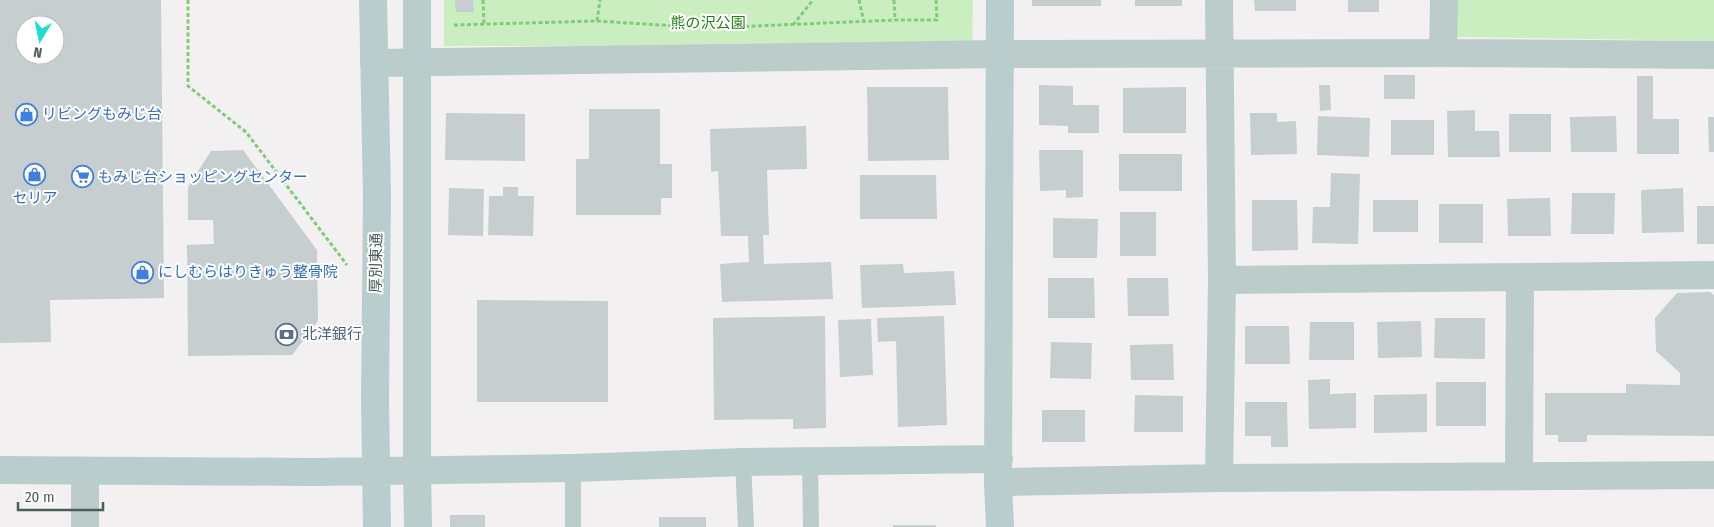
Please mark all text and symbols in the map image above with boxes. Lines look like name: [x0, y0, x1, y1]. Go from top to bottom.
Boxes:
park label: 熊の沢公園: [670, 14, 746, 32]
north arrow: [15, 15, 65, 65]
text: N: [32, 43, 43, 61]
shop icon: リビングもみじ台: [14, 102, 38, 126]
place label: リビングもみじ台: [42, 105, 162, 123]
shop icon: セリア: [23, 163, 47, 187]
supermarket icon: もみじ台ショッピングセンター: [70, 165, 94, 189]
place label: もみじ台ショッピングセンター: [98, 168, 308, 186]
place label: セリア: [12, 189, 58, 207]
street label: 厚別東通: [366, 233, 386, 293]
shop icon: にしむらはりきゅう整骨院: [130, 260, 154, 284]
place label: にしむらはりきゅう整骨院: [158, 263, 338, 281]
bank icon: 北洋銀行: [274, 322, 298, 346]
place label: 北洋銀行: [302, 325, 362, 343]
scale bar: [18, 480, 102, 512]
text: 20 m: [25, 488, 55, 506]

